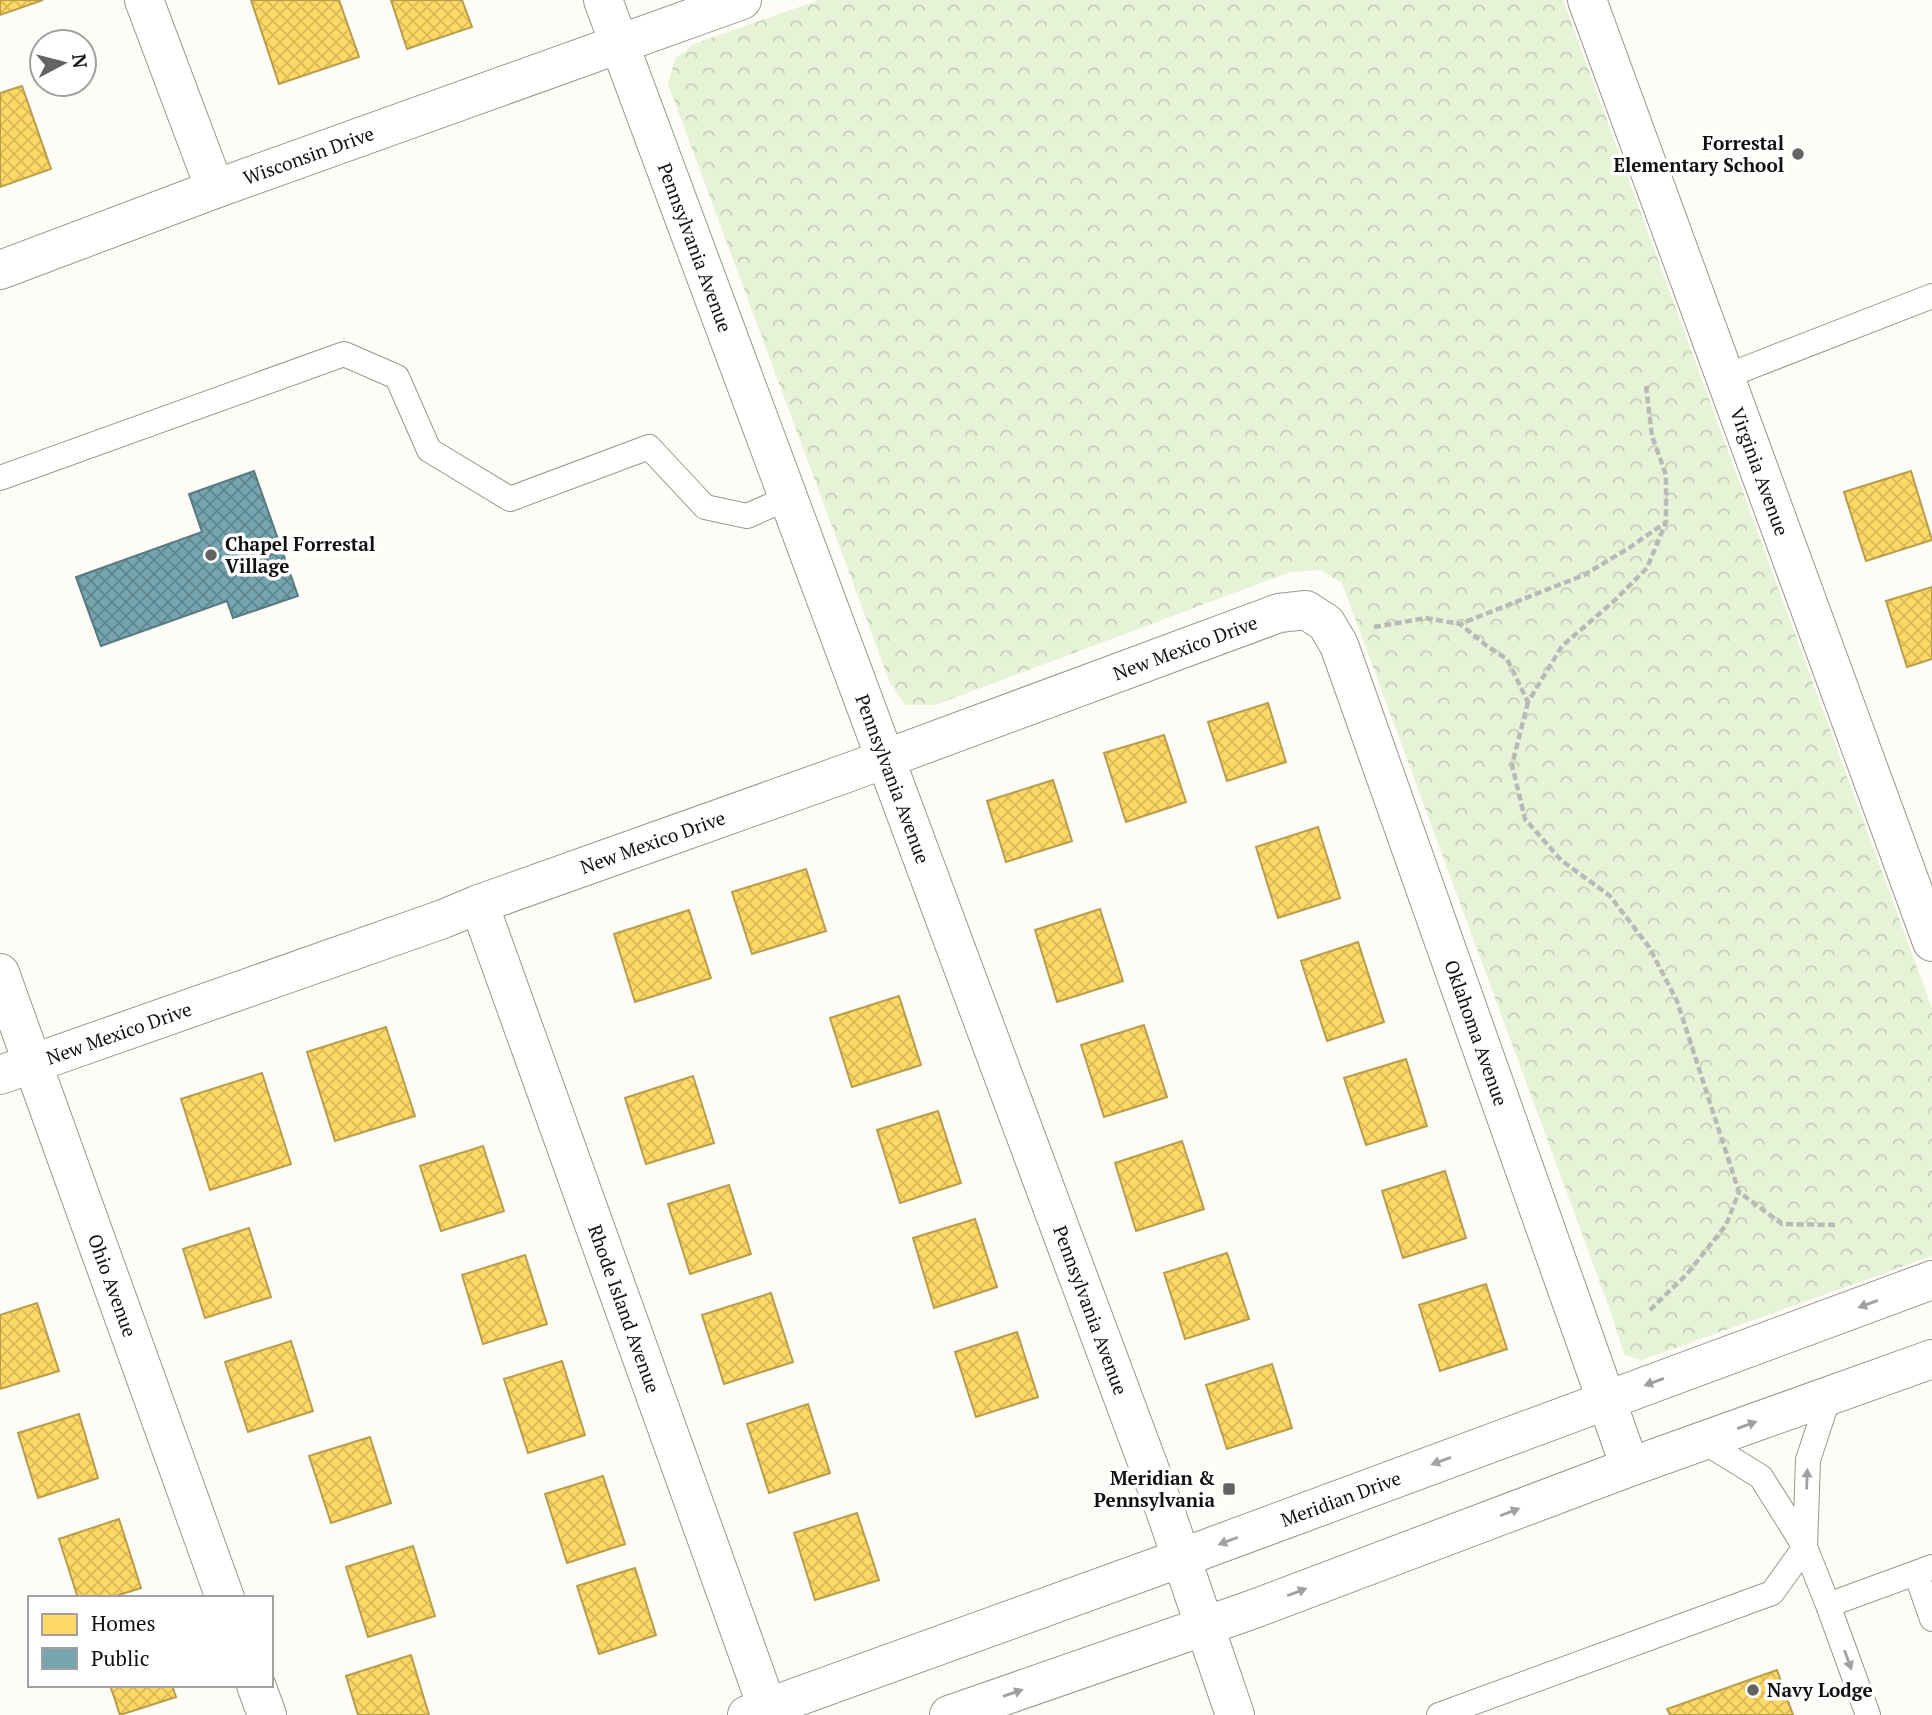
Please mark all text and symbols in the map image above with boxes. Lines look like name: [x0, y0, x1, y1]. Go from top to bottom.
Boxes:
north arrow: [28, 28, 98, 98]
text: N: [67, 52, 94, 70]
street label: Wisconsin Drive: [239, 120, 377, 190]
place label: Forrestal Elementary School: [1613, 130, 1784, 177]
marker: Forrestal Elementary School: [1790, 146, 1806, 162]
street label: Pennsylvania Avenue: [653, 159, 738, 335]
street label: Virginia Avenue: [1725, 404, 1795, 539]
place label: Chapel Forrestal Village: [225, 531, 375, 578]
marker: Chapel Forrestal Village: [203, 547, 219, 563]
street label: New Mexico Drive: [1109, 609, 1261, 685]
street label: Pennsylvania Avenue: [850, 690, 936, 867]
street label: New Mexico Drive: [577, 804, 728, 879]
street label: Oklahoma Avenue: [1439, 956, 1514, 1109]
street label: New Mexico Drive: [43, 996, 195, 1070]
street label: Rhode Island Avenue: [583, 1221, 666, 1396]
street label: Pennsylvania Avenue: [1048, 1222, 1134, 1398]
street label: Ohio Avenue: [83, 1230, 143, 1340]
one-way arrow: [1857, 1299, 1878, 1310]
one-way arrow: [1644, 1377, 1665, 1388]
one-way arrow: [1736, 1419, 1757, 1430]
one-way arrow: [1431, 1456, 1452, 1467]
place label: Meridian & Pennsylvania: [1094, 1465, 1215, 1512]
street label: Meridian Drive: [1277, 1465, 1404, 1532]
one-way arrow: [1802, 1467, 1813, 1489]
marker: Meridian & Pennsylvania: [1221, 1481, 1237, 1497]
one-way arrow: [1500, 1507, 1521, 1518]
one-way arrow: [1217, 1535, 1238, 1546]
one-way arrow: [1287, 1587, 1308, 1598]
legend: [28, 1596, 273, 1687]
text: Homes: [91, 1609, 156, 1637]
text: Public: [91, 1644, 149, 1672]
one-way arrow: [1843, 1649, 1854, 1670]
place label: Navy Lodge: [1767, 1677, 1873, 1702]
marker: Navy Lodge: [1745, 1682, 1761, 1698]
one-way arrow: [1003, 1687, 1024, 1698]

